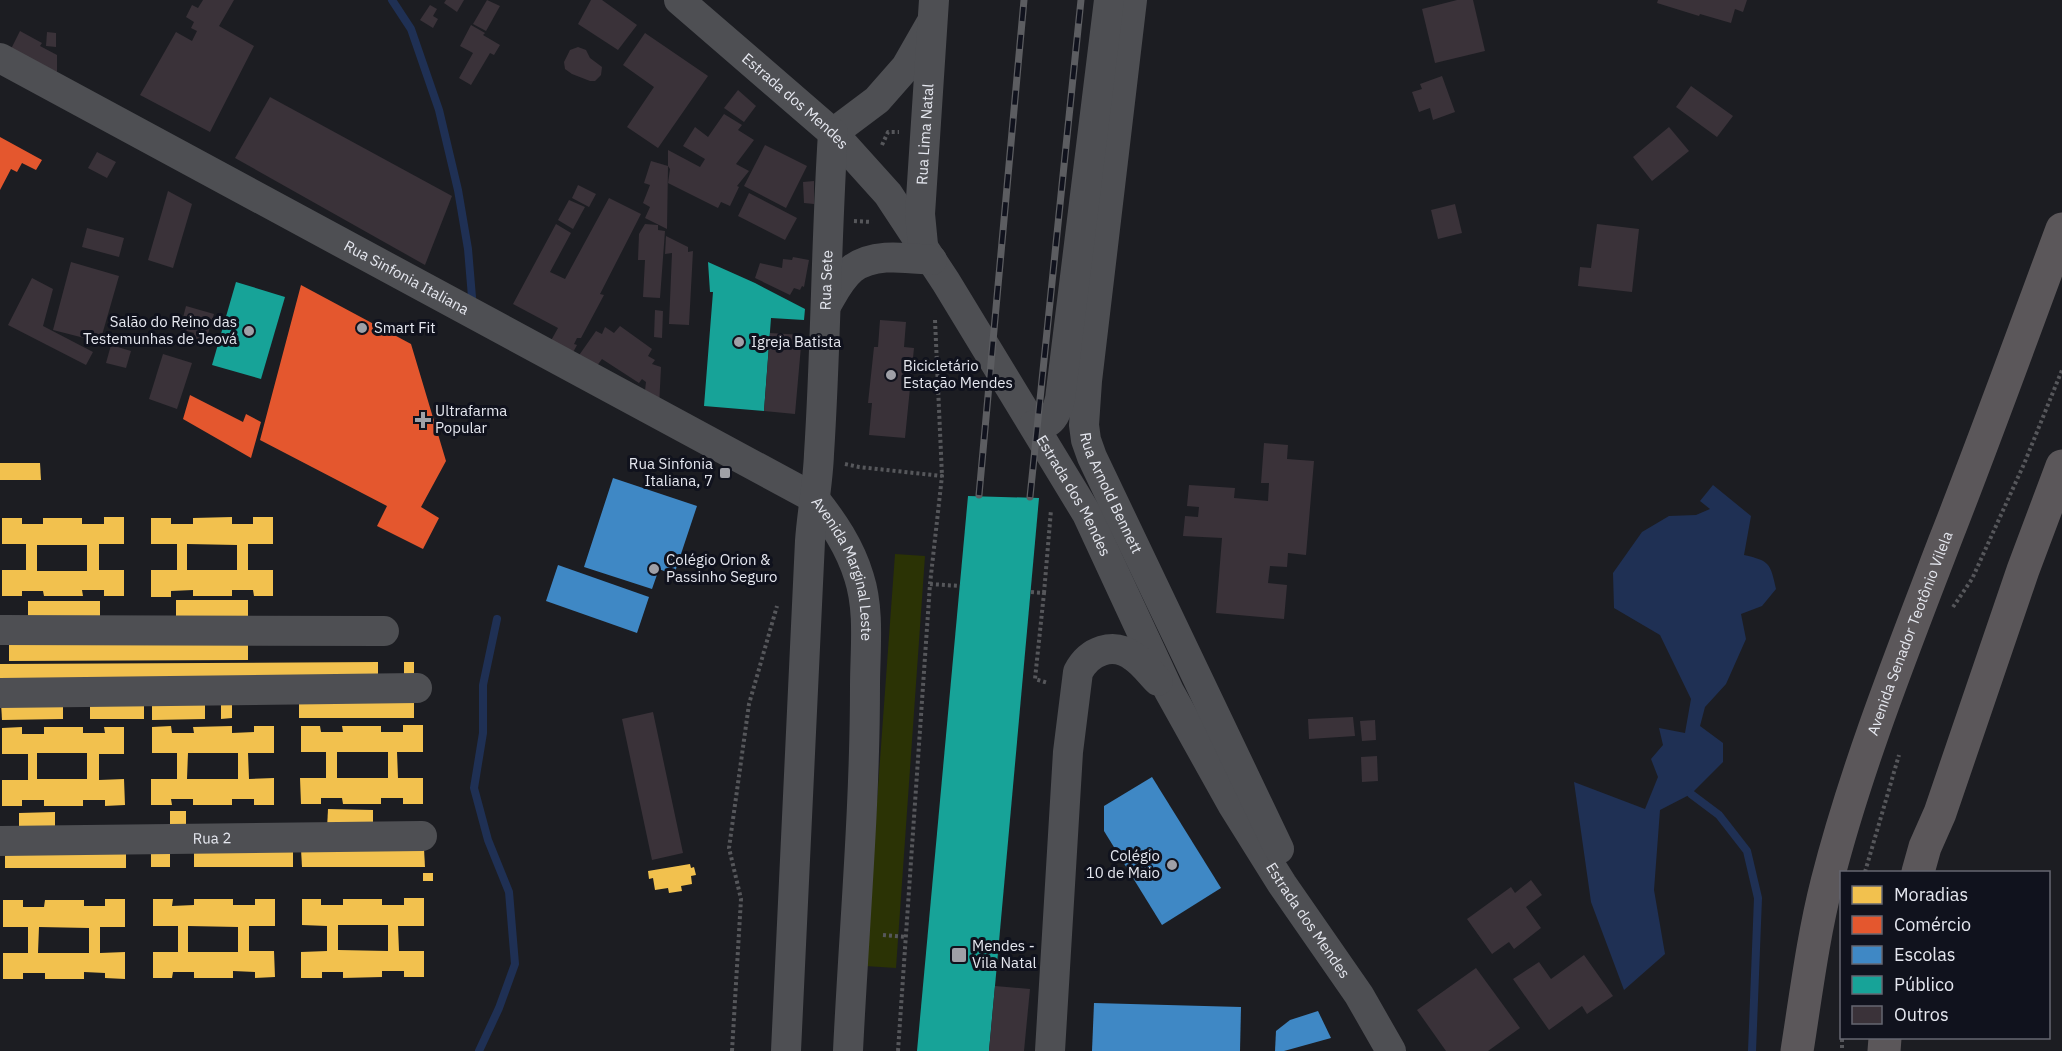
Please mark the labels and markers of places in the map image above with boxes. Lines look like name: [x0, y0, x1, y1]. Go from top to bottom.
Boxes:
place label: Salão do Reino das Testemunhas de Jeová: [83, 312, 237, 348]
place label: Smart Fit: [374, 318, 436, 337]
marker: Smart Fit: [355, 321, 369, 335]
marker: Salão do Reino das Testemunhas de Jeová: [242, 324, 256, 338]
place label: Igreja Batista: [751, 332, 841, 351]
marker: Igreja Batista: [732, 335, 746, 349]
place label: Bicicletário Estação Mendes: [903, 356, 1013, 392]
marker: Bicicletário Estação Mendes: [884, 368, 898, 382]
place label: Ultrafarma Popular: [435, 401, 507, 437]
marker: Ultrafarma Popular: [416, 413, 430, 427]
place label: Rua Sinfonia Italiana, 7: [629, 454, 713, 490]
marker: Rua Sinfonia Italiana, 7: [718, 466, 732, 480]
place label: Colégio Orion & Passinho Seguro: [666, 550, 777, 586]
marker: Colégio Orion & Passinho Seguro: [647, 562, 661, 576]
place label: Colégio 10 de Maio: [1086, 846, 1160, 882]
marker: Colégio 10 de Maio: [1165, 858, 1179, 872]
place label: Mendes - Vila Natal: [972, 936, 1037, 972]
marker: Mendes - Vila Natal: [950, 946, 968, 964]

